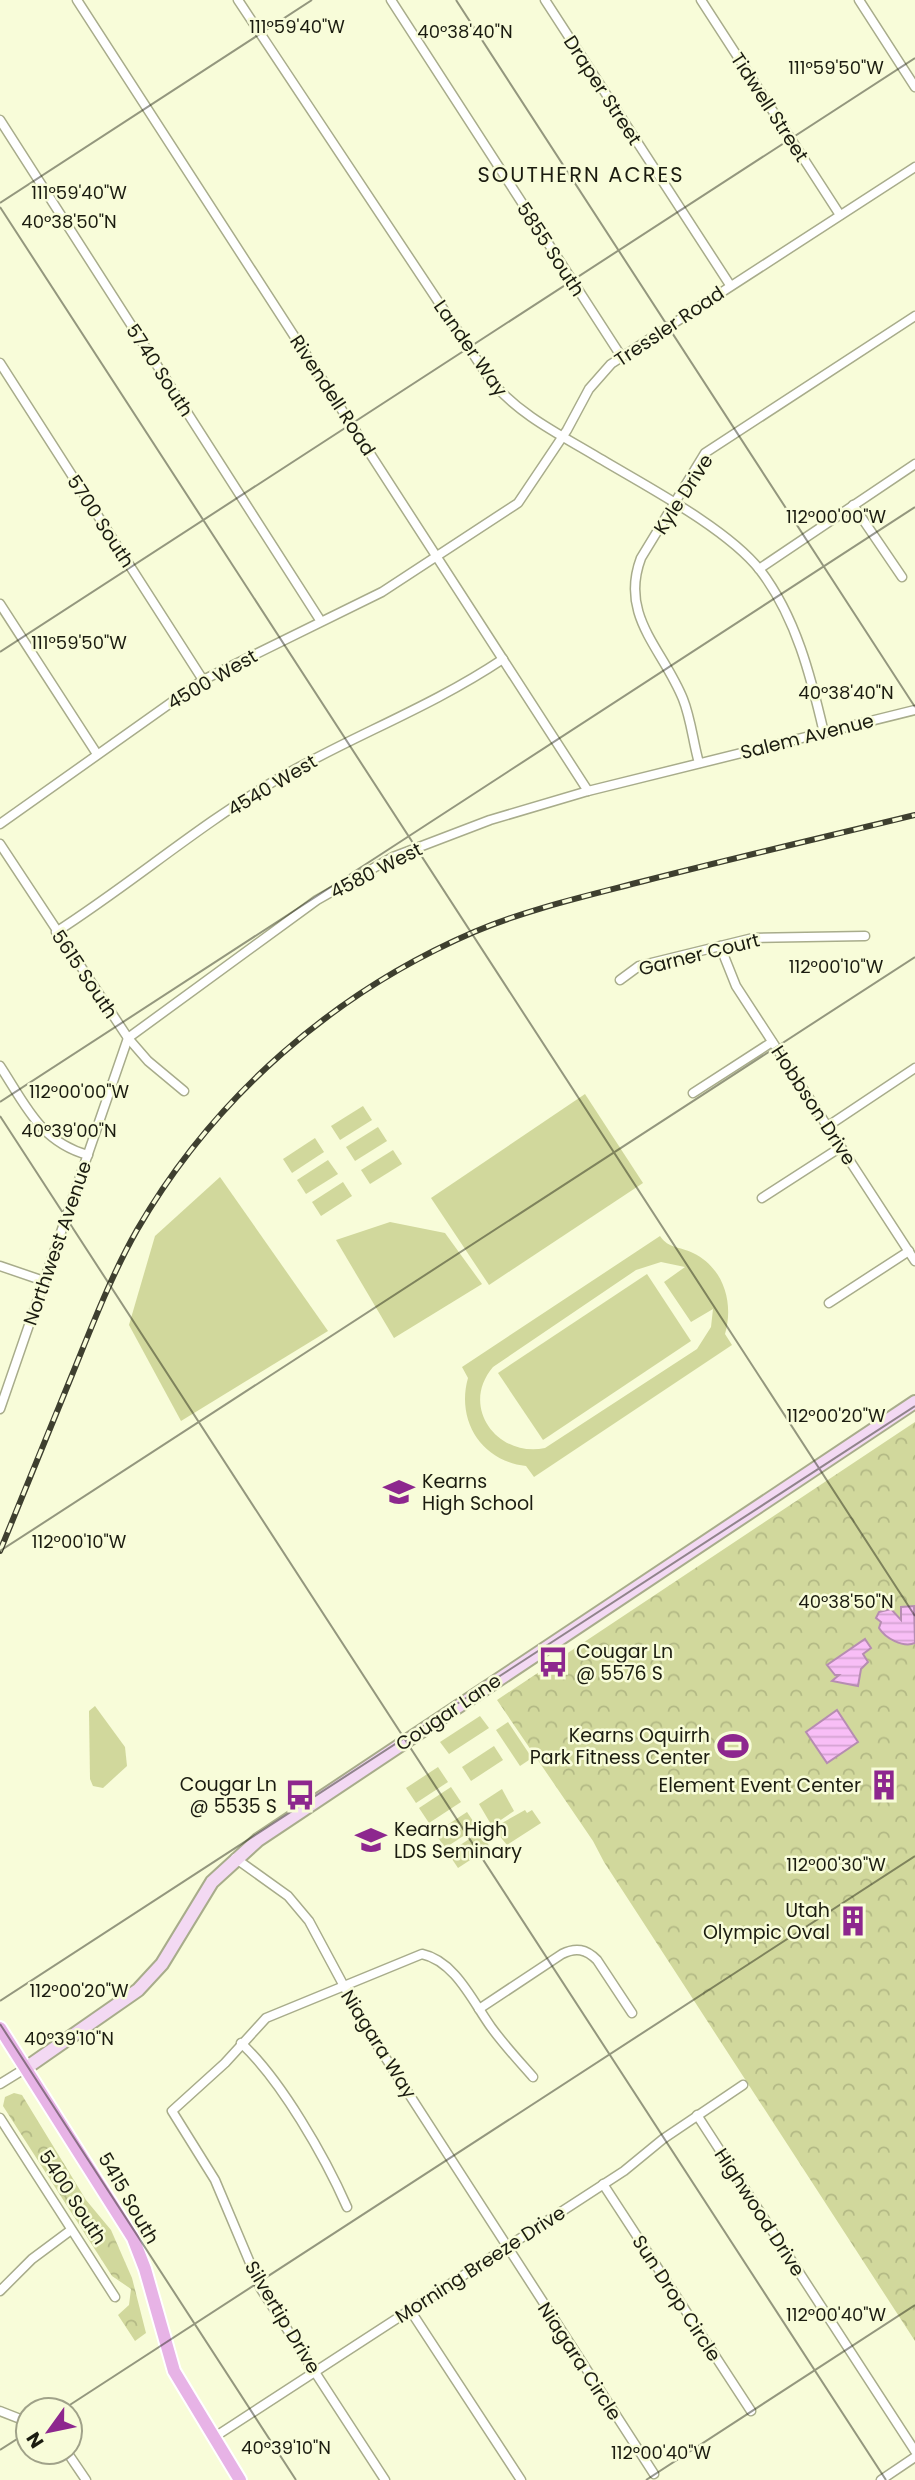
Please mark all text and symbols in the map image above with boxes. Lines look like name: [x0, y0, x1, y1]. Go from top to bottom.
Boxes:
text: 111°59'40"W: [249, 14, 345, 39]
text: 40°38'40"N: [417, 19, 513, 44]
street label: Draper Street: [557, 30, 648, 150]
street label: Tidwell Street: [724, 47, 815, 167]
text: 111°59'50"W: [788, 55, 884, 80]
district label: SOUTHERN ACRES: [477, 160, 685, 189]
text: 111°59'40"W: [31, 180, 127, 205]
street label: 5855 South: [510, 197, 591, 302]
text: 40°38'50"N: [21, 209, 117, 234]
street label: Tressler Road: [609, 280, 729, 373]
street label: Lander Way: [427, 295, 514, 402]
street label: 5740 South: [119, 319, 200, 422]
street label: Rivendell Road: [283, 330, 382, 461]
street label: Kyle Drive: [647, 449, 720, 540]
street label: 5700 South: [60, 470, 141, 573]
text: 112°00'00"W: [786, 504, 887, 529]
text: 111°59'50"W: [31, 630, 127, 655]
street label: 4500 West: [162, 643, 262, 716]
text: 40°38'40"N: [798, 680, 894, 705]
street label: Salem Avenue: [738, 707, 877, 766]
street label: 4540 West: [222, 748, 322, 823]
street label: 4580 West: [326, 836, 427, 905]
street label: 5615 South: [45, 925, 124, 1024]
street label: Garner Court: [636, 926, 763, 983]
text: 112°00'10"W: [789, 954, 884, 979]
street label: Hobbson Drive: [765, 1040, 862, 1170]
text: 112°00'00"W: [29, 1079, 130, 1104]
text: 40°39'00"N: [21, 1118, 117, 1143]
street label: Northwest Avenue: [17, 1157, 98, 1329]
text: 112°00'20"W: [786, 1403, 886, 1428]
place label: Kearns High School: [422, 1468, 534, 1517]
school or university icon: Kearns High School: [382, 1475, 416, 1509]
text: 112°00'10"W: [32, 1529, 127, 1554]
text: 40°38'50"N: [798, 1589, 894, 1614]
place label: Cougar Ln @ 5576 S: [576, 1638, 673, 1687]
bus stop icon: Cougar Ln @ 5576 S: [536, 1645, 570, 1679]
street label: Cougar Lane: [390, 1667, 506, 1758]
place label: Kearns Oquirrh Park Fitness Center: [530, 1722, 710, 1771]
sports icon: Kearns Oquirrh Park Fitness Center: [716, 1729, 750, 1763]
building icon: Element Event Center: [867, 1768, 901, 1802]
place label: Cougar Ln @ 5535 S: [180, 1771, 277, 1820]
place label: Element Event Center: [659, 1772, 861, 1799]
bus stop icon: Cougar Ln @ 5535 S: [283, 1778, 317, 1812]
place label: Kearns High LDS Seminary: [394, 1816, 522, 1865]
school or university icon: Kearns High LDS Seminary: [354, 1823, 388, 1857]
text: 112°00'30"W: [786, 1852, 886, 1877]
place label: Utah Olympic Oval: [703, 1897, 830, 1946]
building icon: Utah Olympic Oval: [836, 1904, 870, 1938]
text: 112°00'20"W: [29, 1978, 129, 2003]
street label: Niagara Way: [334, 1985, 423, 2104]
text: 40°39'10"N: [24, 2026, 114, 2051]
street label: Highwood Drive: [708, 2143, 811, 2282]
street label: 5400 South: [32, 2145, 113, 2250]
street label: 5415 South: [91, 2148, 166, 2249]
street label: Morning Breeze Drive: [390, 2199, 571, 2330]
street label: Sun Drop Circle: [626, 2230, 728, 2367]
street label: Silvertip Drive: [238, 2256, 327, 2379]
street label: Niagara Circle: [531, 2297, 628, 2426]
text: 112°00'40"W: [786, 2302, 887, 2327]
north arrow: [14, 2396, 84, 2466]
text: N: [20, 2427, 50, 2453]
text: 40°39'10"N: [241, 2435, 331, 2460]
text: 112°00'40"W: [611, 2440, 712, 2465]

